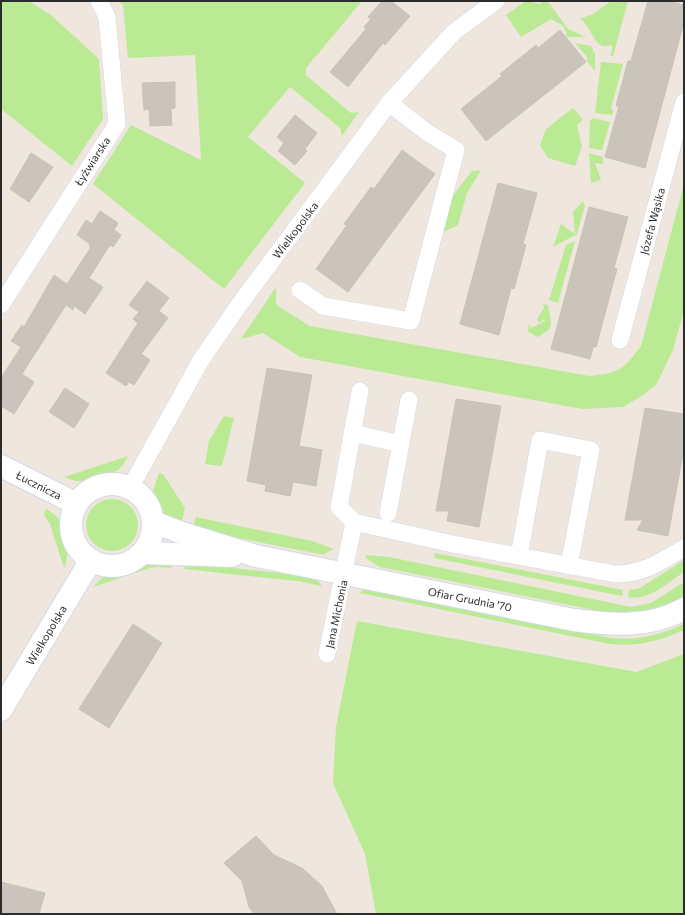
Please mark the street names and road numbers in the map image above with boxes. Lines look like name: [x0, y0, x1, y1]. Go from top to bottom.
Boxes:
street label: Łyżwiarska: [71, 134, 113, 189]
street label: Józefa Wąsika: [637, 186, 668, 256]
street label: Wielkopolska: [269, 199, 321, 261]
street label: Łucznicza: [13, 468, 64, 502]
street label: Jana Michonia: [322, 579, 351, 650]
street label: Ofiar Grudnia '70: [427, 584, 513, 614]
street label: Wielkopolska: [23, 603, 69, 667]

